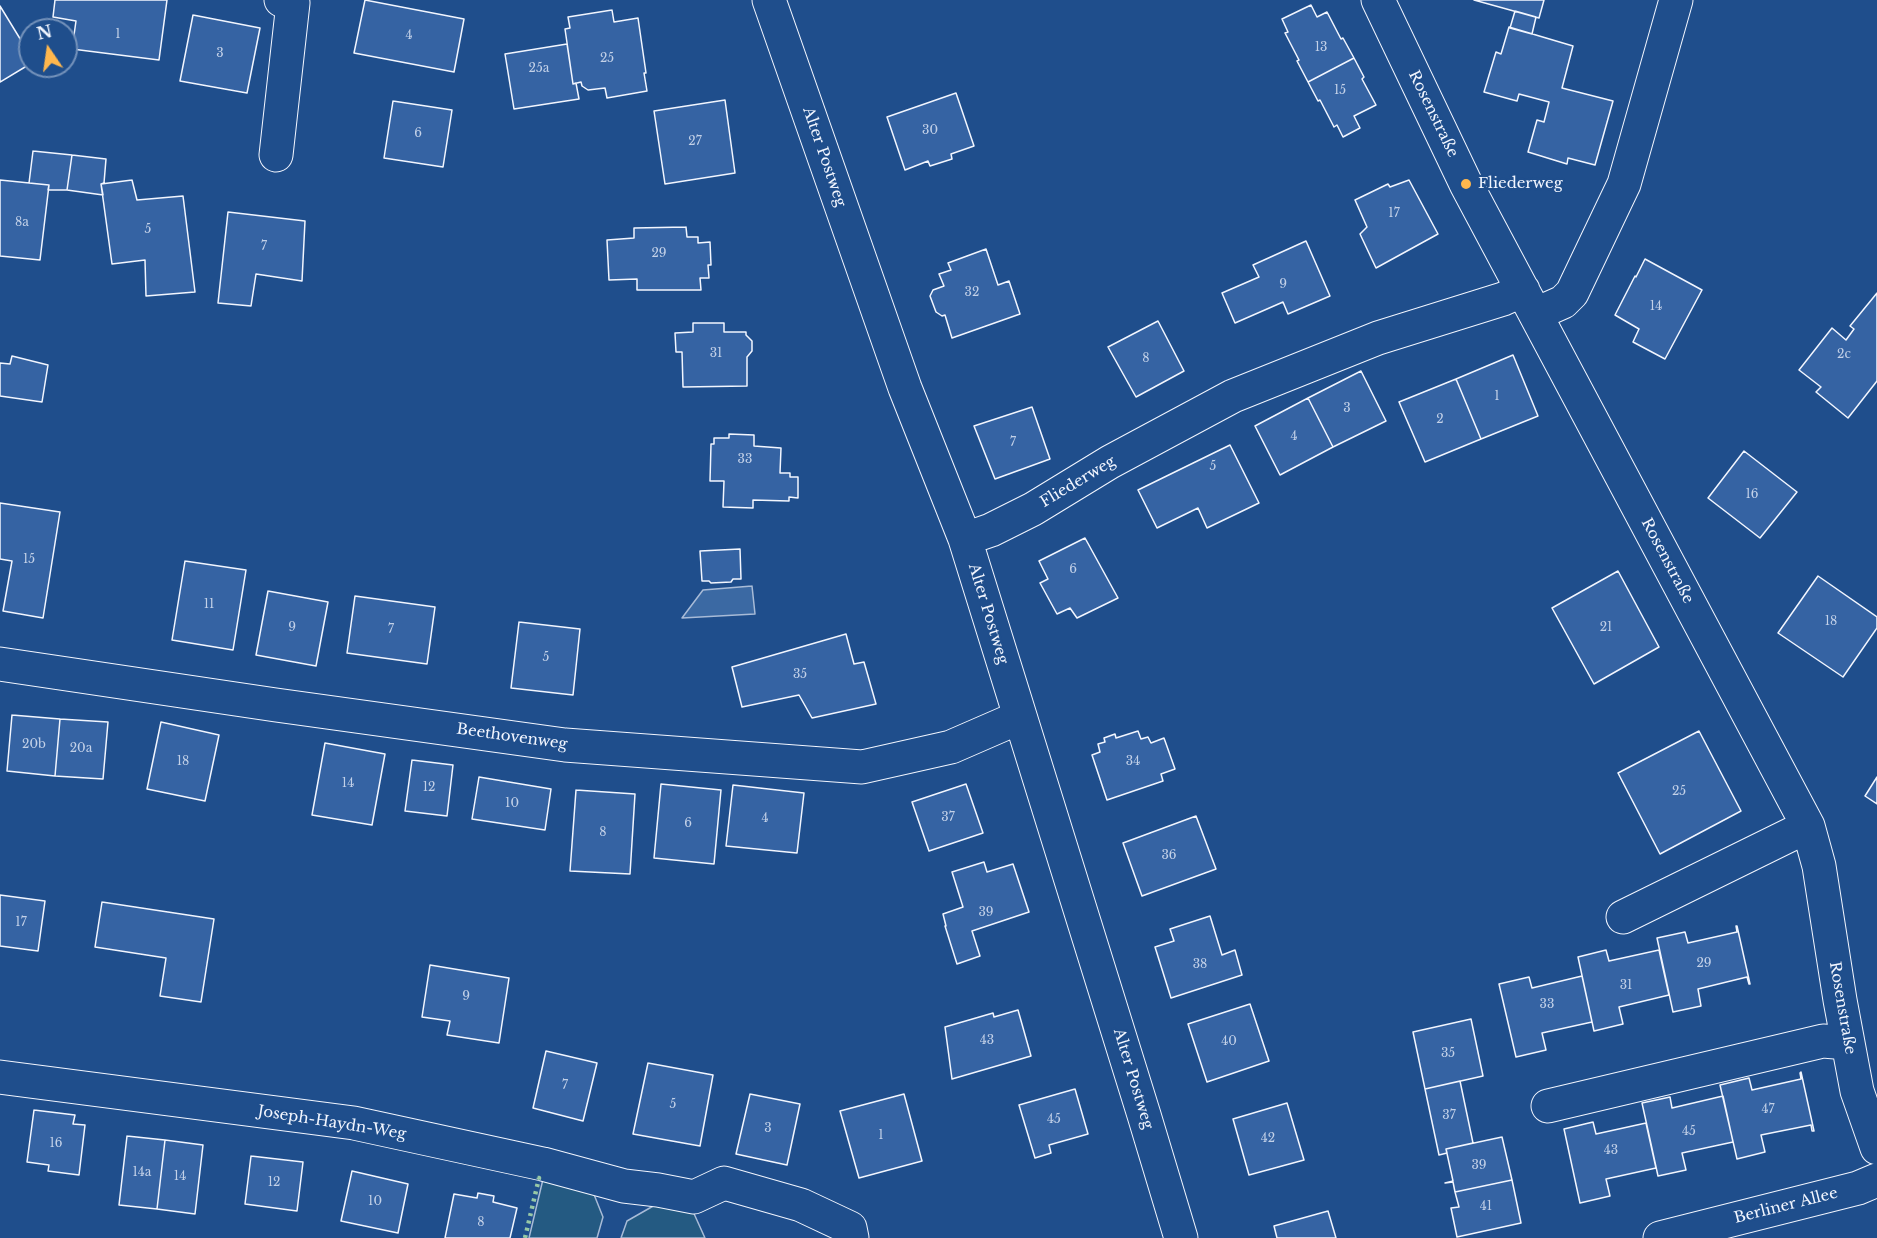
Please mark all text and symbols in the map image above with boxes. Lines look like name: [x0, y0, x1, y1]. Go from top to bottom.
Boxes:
north arrow: [18, 18, 78, 78]
text: N: [35, 21, 54, 44]
house number: 1: [115, 28, 121, 42]
house number: 4: [405, 29, 413, 43]
house number: 13: [1315, 41, 1327, 55]
house number: 3: [216, 47, 224, 61]
house number: 25: [600, 52, 614, 66]
house number: 25a: [529, 62, 549, 76]
street label: Rosenstraße: [1404, 68, 1462, 160]
house number: 15: [1334, 84, 1346, 98]
street label: Alter Postweg: [798, 105, 850, 209]
house number: 30: [922, 124, 938, 138]
house number: 6: [414, 127, 422, 141]
house number: 27: [688, 135, 702, 149]
place label: Fliederweg: [1478, 175, 1563, 193]
marker: Fliederweg: [1459, 177, 1473, 191]
house number: 17: [1388, 207, 1400, 221]
house number: 8a: [15, 216, 29, 230]
house number: 5: [145, 223, 151, 237]
house number: 7: [261, 240, 267, 254]
house number: 29: [651, 247, 667, 261]
house number: 9: [1279, 278, 1287, 292]
house number: 32: [965, 286, 979, 300]
house number: 14: [1650, 300, 1662, 314]
house number: 31: [710, 347, 722, 361]
house number: 2c: [1837, 348, 1851, 362]
house number: 8: [1142, 352, 1150, 366]
house number: 1: [1494, 390, 1500, 404]
house number: 3: [1343, 402, 1351, 416]
house number: 2: [1436, 413, 1444, 427]
house number: 4: [1290, 430, 1298, 444]
house number: 7: [1010, 436, 1016, 450]
street label: Fliederweg: [1037, 452, 1119, 512]
house number: 33: [738, 453, 752, 467]
house number: 5: [1210, 460, 1216, 474]
house number: 16: [1745, 488, 1759, 502]
street label: Rosenstraße: [1637, 515, 1697, 607]
house number: 15: [23, 553, 35, 567]
street label: Alter Postweg: [964, 561, 1012, 667]
house number: 6: [1069, 563, 1077, 577]
house number: 11: [204, 598, 214, 612]
house number: 18: [1825, 615, 1837, 629]
house number: 9: [288, 621, 296, 635]
house number: 21: [1600, 621, 1612, 635]
house number: 7: [388, 623, 394, 637]
house number: 5: [543, 651, 549, 665]
house number: 35: [793, 668, 807, 682]
street label: Beethovenweg: [455, 720, 569, 754]
house number: 20b: [22, 738, 46, 752]
house number: 20a: [70, 742, 92, 756]
house number: 18: [177, 755, 189, 769]
house number: 34: [1126, 755, 1140, 769]
house number: 14: [342, 777, 354, 791]
house number: 12: [423, 781, 435, 795]
house number: 25: [1672, 785, 1686, 799]
house number: 10: [505, 797, 519, 811]
house number: 37: [941, 811, 955, 825]
house number: 4: [761, 812, 769, 826]
house number: 6: [684, 817, 692, 831]
house number: 8: [599, 826, 607, 840]
house number: 36: [1161, 849, 1177, 863]
house number: 39: [978, 906, 994, 920]
house number: 17: [15, 916, 27, 930]
house number: 29: [1696, 957, 1712, 971]
house number: 38: [1193, 958, 1207, 972]
street label: Rosenstraße: [1825, 960, 1859, 1056]
house number: 31: [1620, 979, 1632, 993]
house number: 9: [462, 990, 470, 1004]
house number: 33: [1540, 998, 1554, 1012]
street label: Alter Postweg: [1109, 1026, 1157, 1132]
house number: 43: [980, 1034, 994, 1048]
house number: 40: [1221, 1035, 1237, 1049]
house number: 35: [1441, 1047, 1455, 1061]
house number: 7: [562, 1079, 568, 1093]
house number: 5: [670, 1098, 676, 1112]
street label: Joseph-Haydn-Weg: [257, 1102, 407, 1144]
house number: 47: [1761, 1103, 1775, 1117]
house number: 37: [1442, 1109, 1456, 1123]
house number: 45: [1047, 1113, 1061, 1127]
house number: 3: [764, 1122, 772, 1136]
house number: 45: [1682, 1125, 1696, 1139]
house number: 1: [878, 1129, 884, 1143]
house number: 42: [1261, 1132, 1275, 1146]
house number: 16: [49, 1137, 63, 1151]
house number: 43: [1604, 1144, 1618, 1158]
house number: 39: [1471, 1159, 1487, 1173]
house number: 14a: [132, 1166, 152, 1180]
house number: 14: [174, 1170, 186, 1184]
house number: 12: [268, 1176, 280, 1190]
street label: Berliner Allee: [1732, 1184, 1840, 1228]
house number: 10: [368, 1195, 382, 1209]
house number: 41: [1480, 1200, 1492, 1214]
house number: 8: [477, 1216, 485, 1230]

